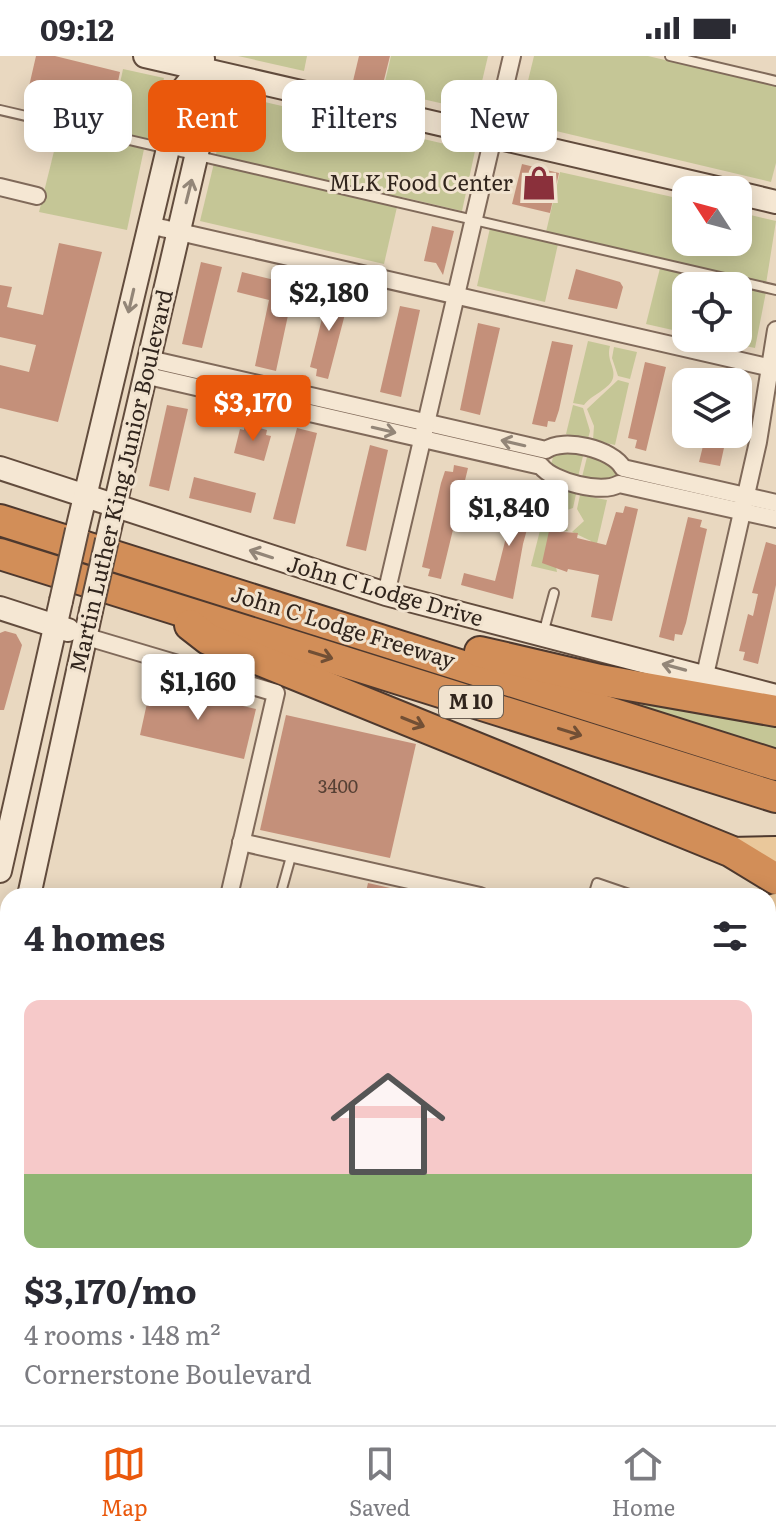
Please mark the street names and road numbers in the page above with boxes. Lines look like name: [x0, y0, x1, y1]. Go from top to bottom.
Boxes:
street label: Martin Luther King Junior Boulevard: [59, 286, 180, 676]
street label: John C Lodge Drive: [283, 546, 487, 633]
street label: John C Lodge Freeway: [227, 576, 460, 675]
road number: M 10: [439, 686, 503, 718]

